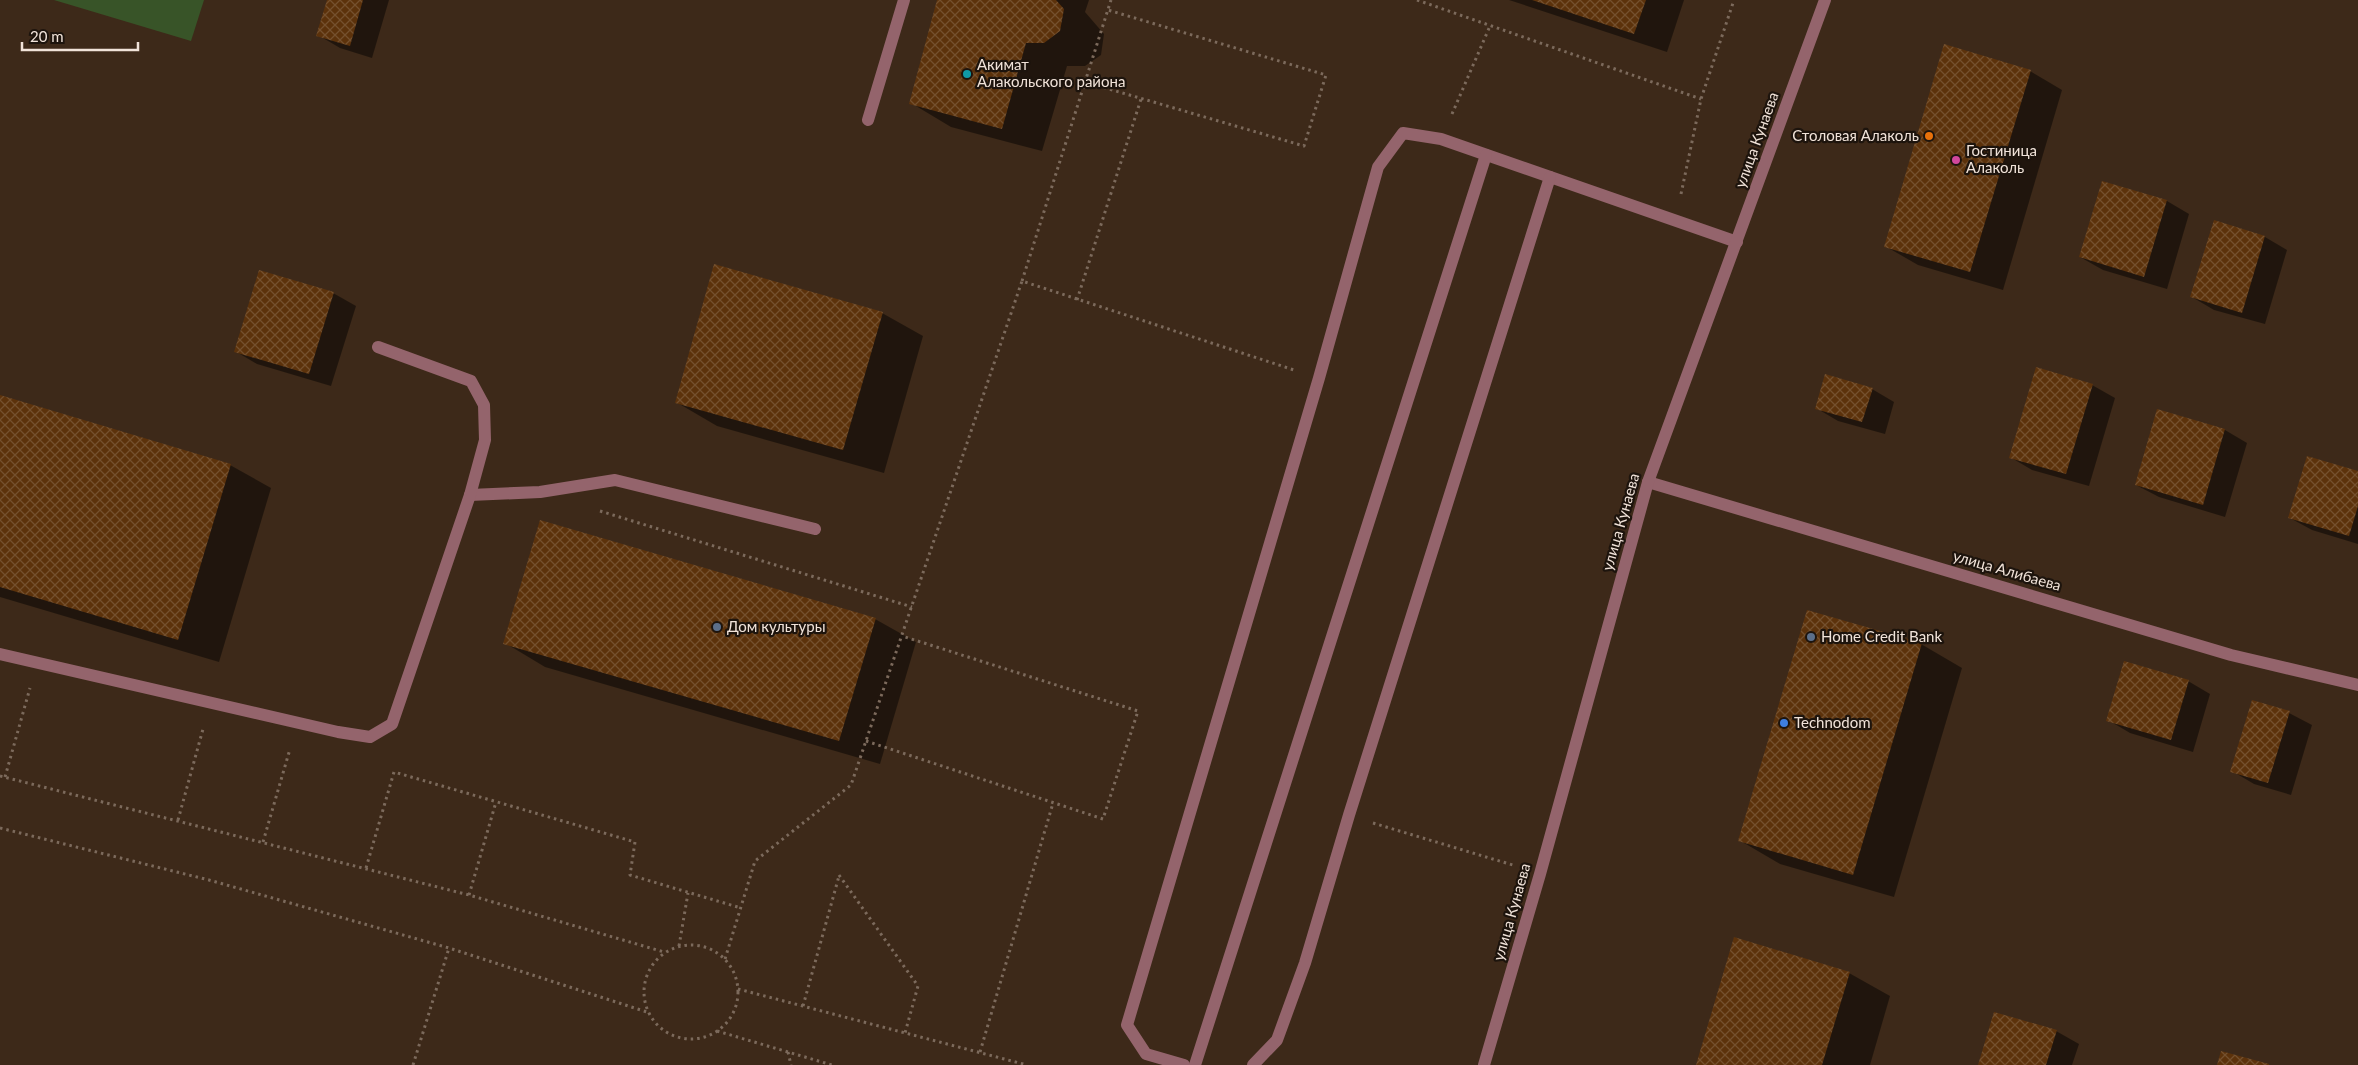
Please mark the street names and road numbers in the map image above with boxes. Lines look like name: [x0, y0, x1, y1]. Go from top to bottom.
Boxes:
street label: улица Кунаева: [1730, 89, 1782, 190]
street label: улица Кунаева: [1598, 471, 1643, 573]
street label: улица Алибаева: [1951, 546, 2063, 594]
street label: улица Кунаева: [1489, 861, 1534, 963]

